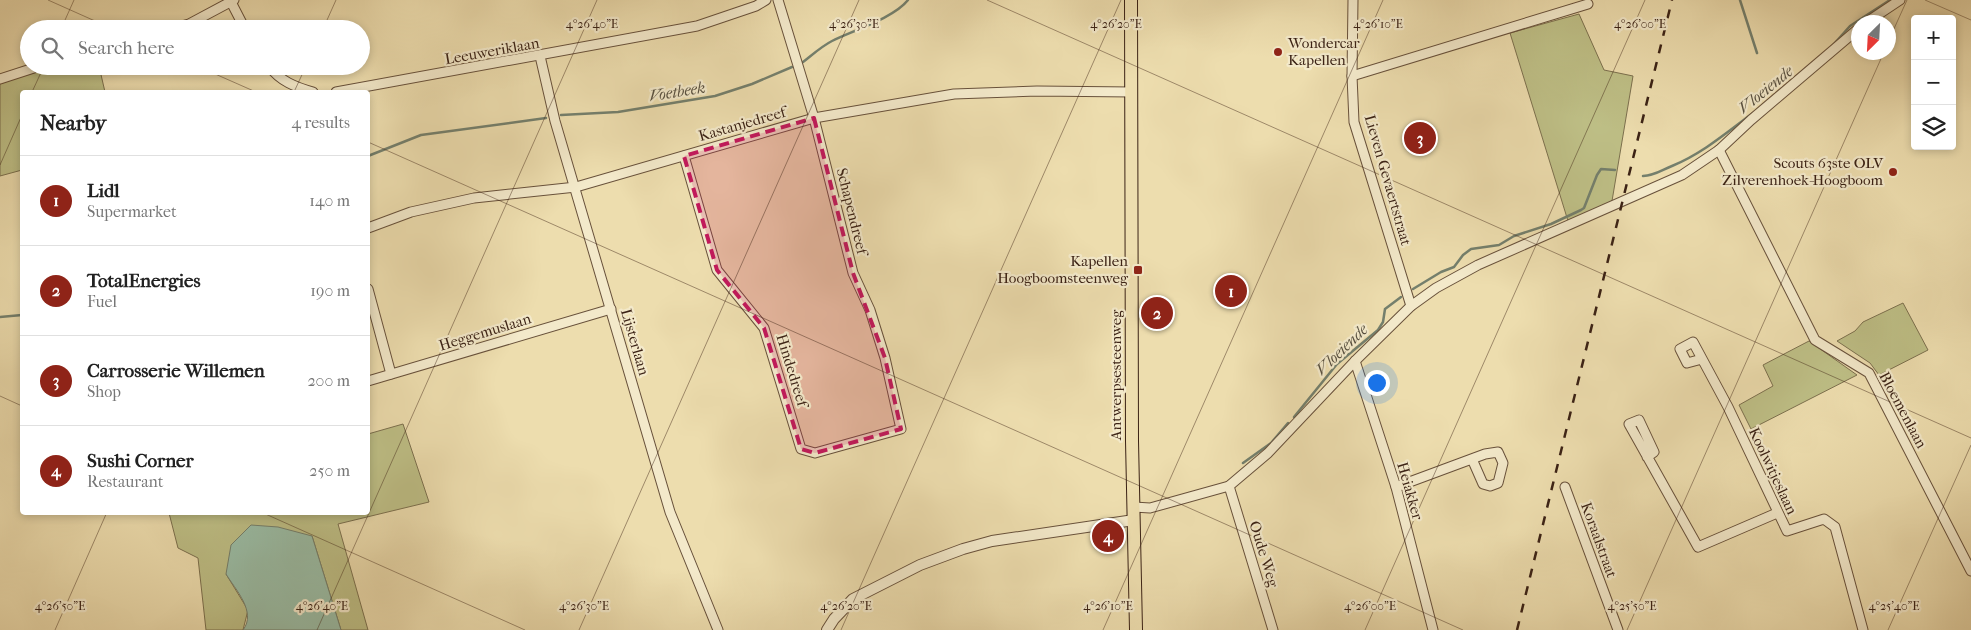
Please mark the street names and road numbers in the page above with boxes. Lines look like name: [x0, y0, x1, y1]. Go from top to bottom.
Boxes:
street label: Leeuweriklaan: [443, 34, 541, 68]
street label: Kastanjedreef: [696, 102, 791, 145]
street label: Lieven Gevaertstraat: [1361, 113, 1415, 248]
street label: Schapendreef: [833, 166, 872, 259]
street label: Lijsterlaan: [617, 307, 653, 378]
street label: Heggemuslaan: [437, 309, 534, 355]
street label: Antwerpsesteenweg: [1107, 309, 1125, 441]
street label: Hindedreef: [772, 332, 812, 411]
street label: Bloemenlaan: [1875, 369, 1931, 452]
street label: Koolwitjeslaan: [1745, 425, 1801, 518]
street label: Heiakker: [1393, 460, 1427, 523]
street label: Koraalstraat: [1577, 500, 1621, 581]
street label: Oude Weg: [1245, 519, 1283, 590]

